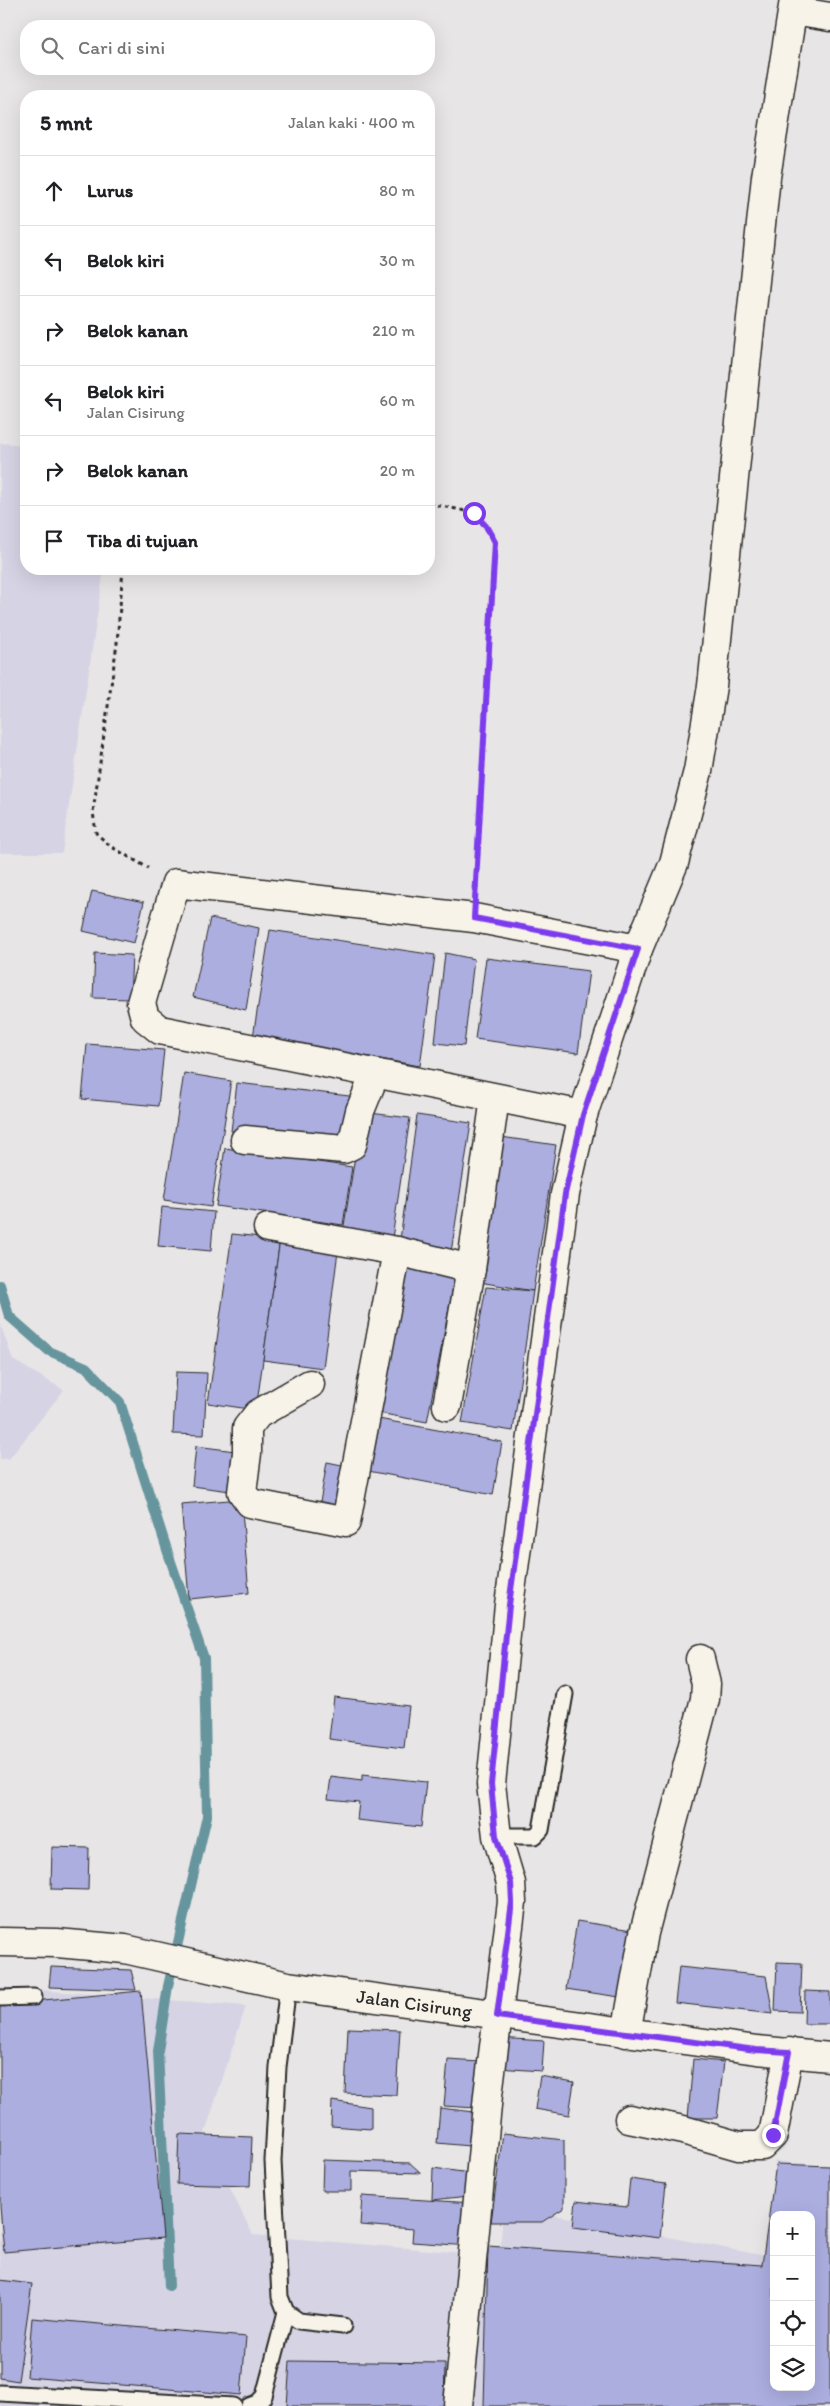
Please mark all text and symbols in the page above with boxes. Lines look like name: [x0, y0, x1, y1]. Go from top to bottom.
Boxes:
search box: [20, 20, 435, 75]
icon: search: [38, 34, 66, 62]
text: Cari di sini: [78, 36, 165, 59]
text: 5 mnt: [40, 110, 93, 135]
text: Jalan kaki · 400 m: [288, 113, 415, 132]
icon: ahead: [40, 177, 68, 205]
text: Lurus: [87, 179, 133, 202]
text: 80 m: [379, 181, 415, 200]
icon: left: [40, 247, 68, 275]
text: Belok kiri: [87, 249, 164, 272]
text: 30 m: [379, 251, 415, 270]
icon: right: [40, 317, 68, 345]
text: Belok kanan: [87, 319, 188, 342]
text: 210 m: [372, 321, 415, 340]
text: Belok kiri: [87, 380, 164, 403]
icon: left: [40, 387, 68, 415]
text: 60 m: [380, 391, 415, 410]
text: Jalan Cisirung: [87, 403, 185, 422]
icon: right: [40, 457, 68, 485]
text: Belok kanan: [87, 459, 188, 482]
text: 20 m: [380, 461, 415, 480]
route start: [463, 502, 486, 525]
icon: arrive: [40, 527, 68, 555]
text: Tiba di tujuan: [87, 529, 198, 552]
street label: Jalan Cisirung: [355, 1984, 474, 2023]
route end: [762, 2124, 785, 2147]
map controls: [770, 2211, 815, 2391]
button: +: [770, 2211, 815, 2256]
button: −: [770, 2256, 815, 2301]
button: locate: [770, 2301, 815, 2346]
button: layers: [770, 2346, 815, 2391]

